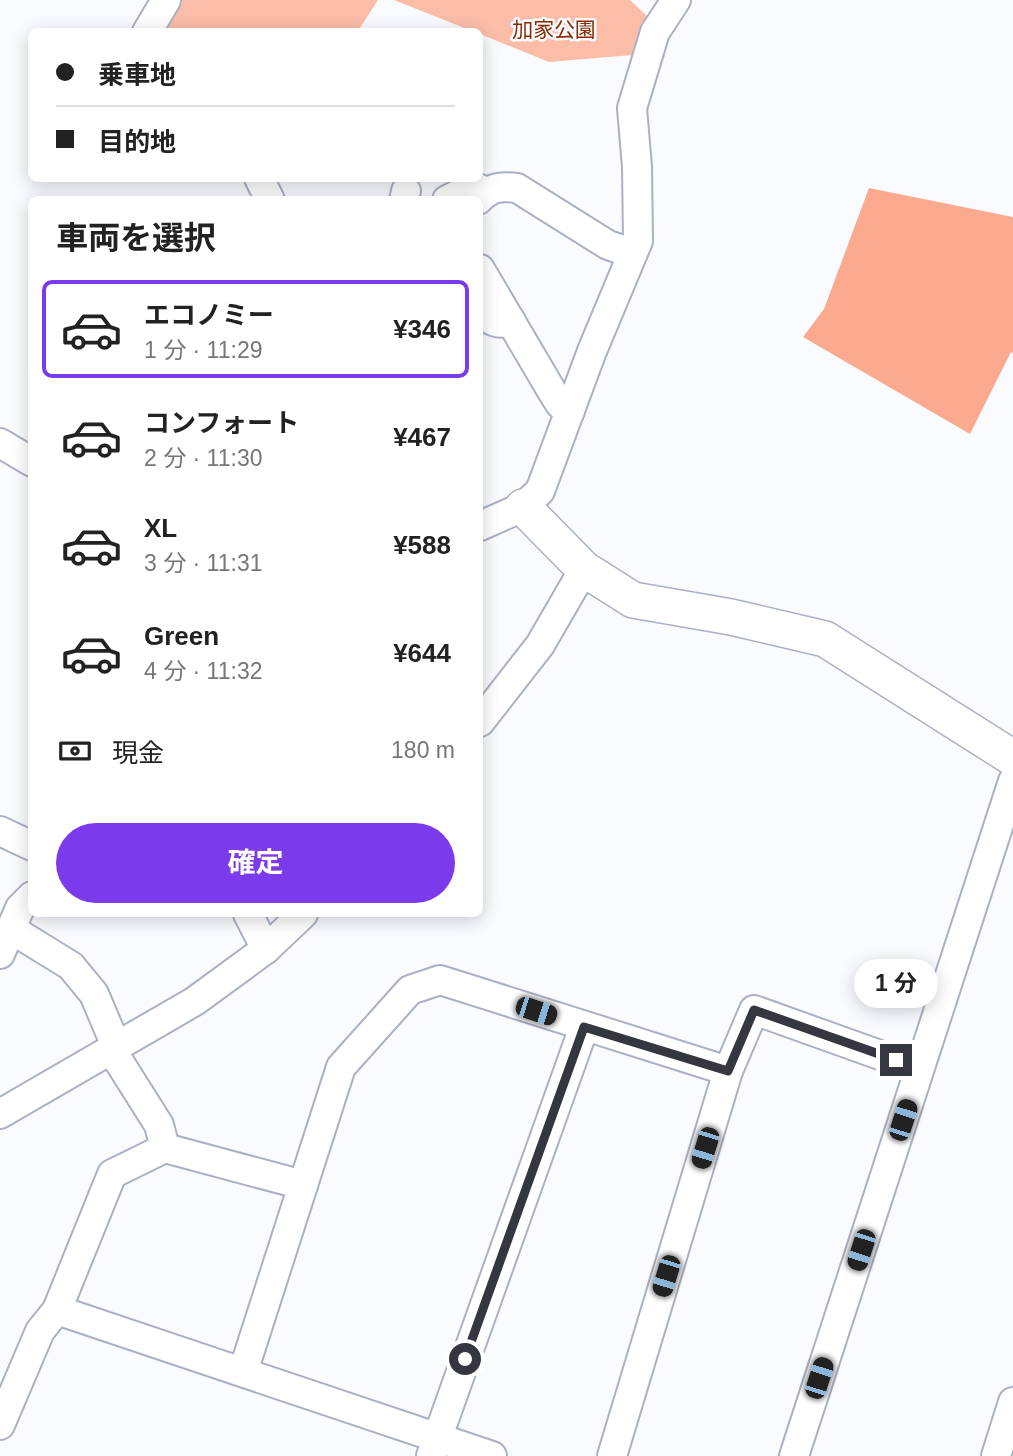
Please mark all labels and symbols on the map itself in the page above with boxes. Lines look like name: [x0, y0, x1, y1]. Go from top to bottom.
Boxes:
park label: 加家公園: [512, 18, 596, 41]
callout: 1 分: [854, 958, 938, 1007]
car: [513, 995, 560, 1027]
route end: [880, 1044, 912, 1076]
car: [887, 1097, 920, 1143]
car: [689, 1125, 722, 1171]
car: [845, 1227, 878, 1273]
car: [650, 1253, 683, 1299]
route start: [449, 1343, 481, 1375]
car: [803, 1355, 836, 1401]

